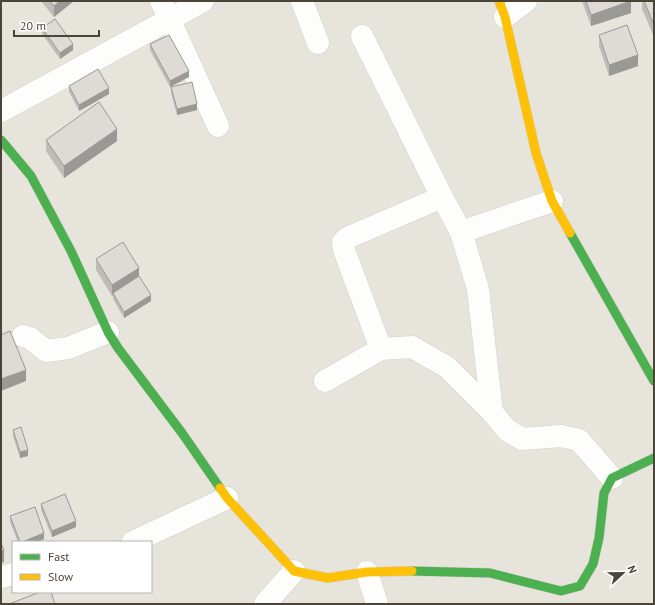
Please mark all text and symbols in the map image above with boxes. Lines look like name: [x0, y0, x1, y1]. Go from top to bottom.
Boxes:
scale bar: [14, 12, 99, 38]
text: 20 m: [20, 18, 46, 33]
legend: [12, 541, 152, 593]
text: Fast: [48, 549, 69, 564]
north arrow: [603, 553, 643, 593]
text: N: [624, 563, 640, 575]
text: Slow: [48, 569, 73, 584]

